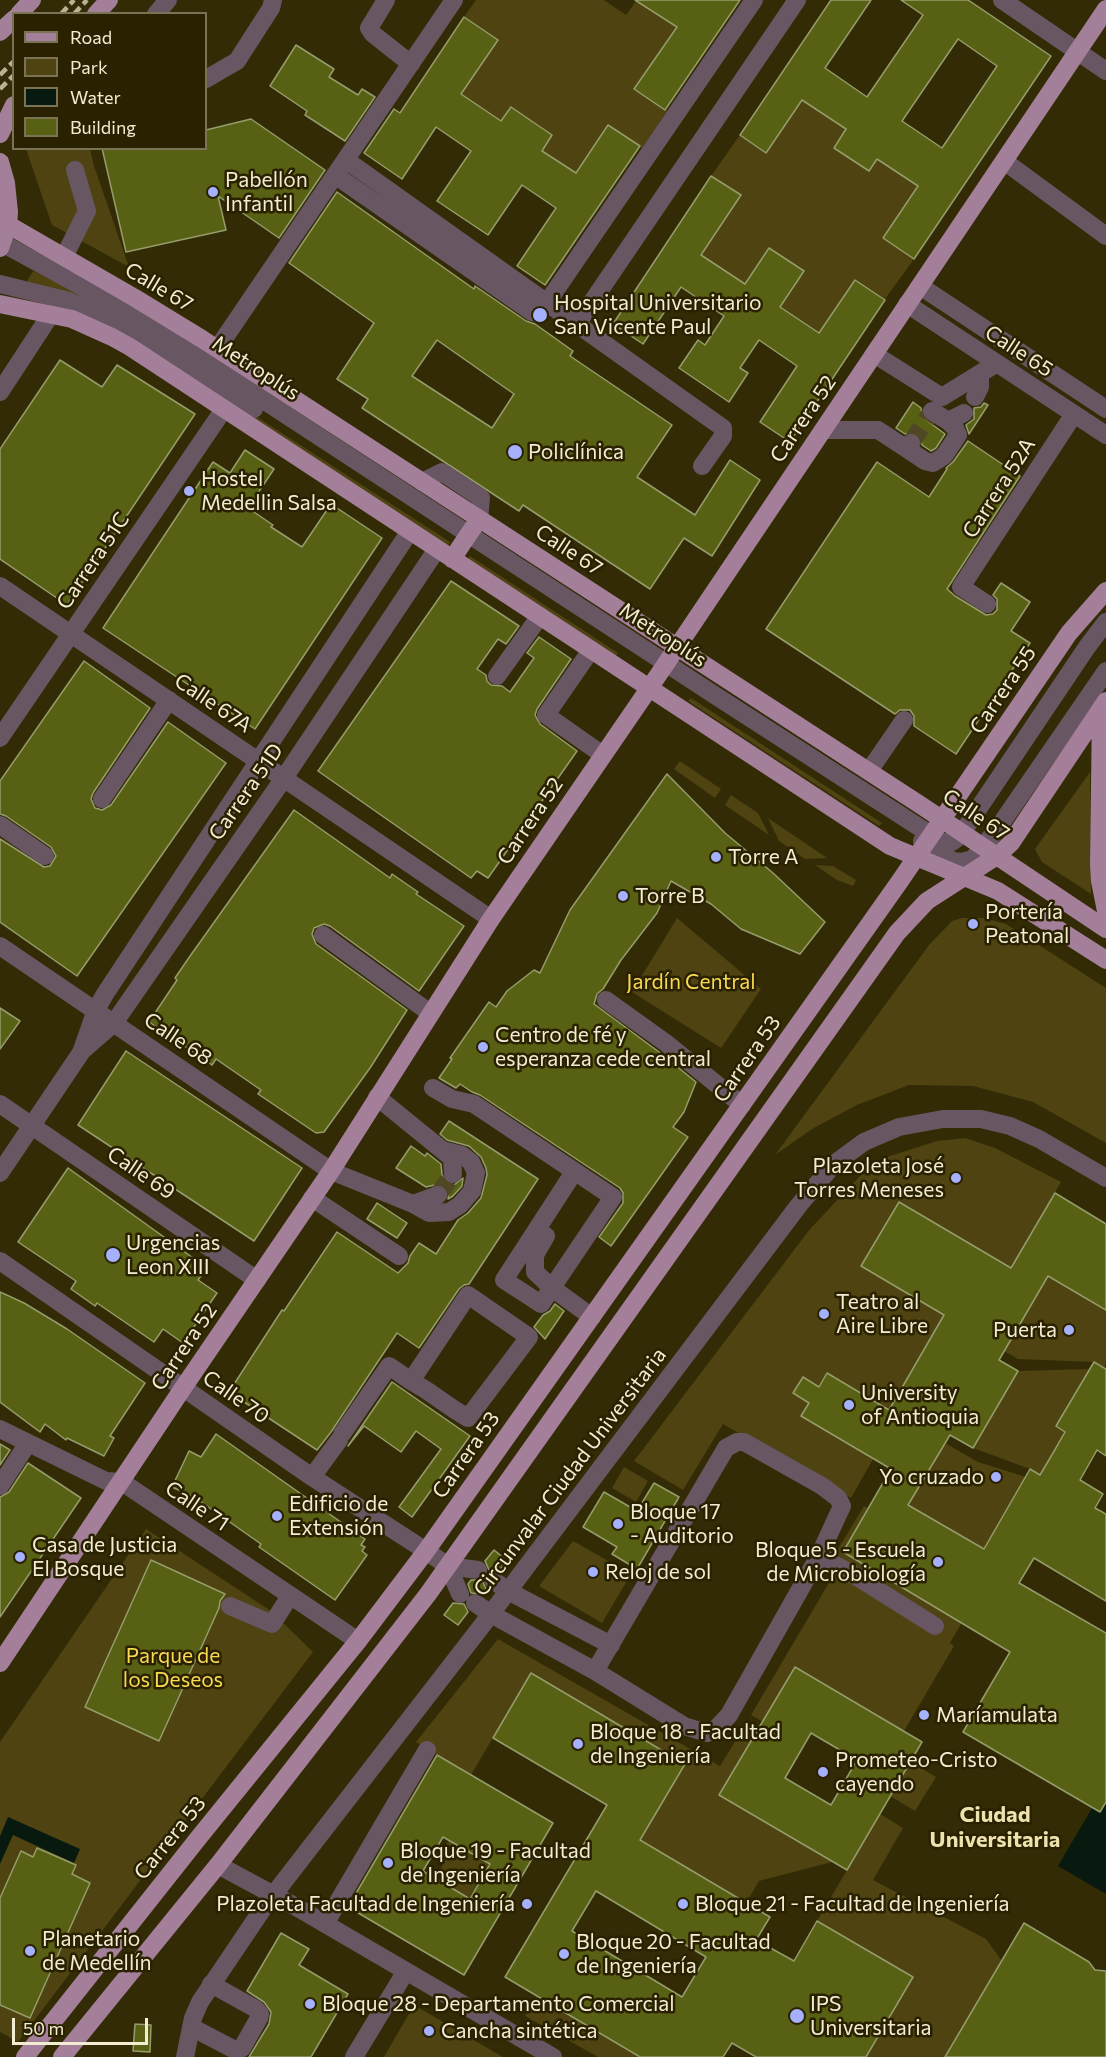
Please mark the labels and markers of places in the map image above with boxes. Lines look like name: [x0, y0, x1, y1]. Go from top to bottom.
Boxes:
place label: Pabellón Infantil: [225, 167, 308, 217]
marker: Pabellón Infantil: [206, 185, 220, 199]
place label: Hospital Universitario San Vicente Paul: [554, 290, 762, 340]
marker: Hospital Universitario San Vicente Paul: [531, 306, 549, 324]
place label: Policlínica: [528, 439, 624, 465]
marker: Policlínica: [506, 443, 524, 461]
place label: Hostel Medellin Salsa: [201, 466, 337, 516]
marker: Hostel Medellin Salsa: [182, 484, 196, 498]
place label: Torre A: [728, 844, 798, 870]
marker: Torre A: [709, 850, 723, 864]
place label: Torre B: [635, 883, 704, 909]
marker: Torre B: [616, 889, 630, 903]
place label: Portería Peatonal: [985, 899, 1069, 949]
marker: Portería Peatonal: [966, 917, 980, 931]
place label: Centro de fé y esperanza cede central: [495, 1022, 711, 1072]
marker: Centro de fé y esperanza cede central: [476, 1040, 490, 1054]
place label: Plazoleta José Torres Meneses: [794, 1153, 944, 1203]
marker: Plazoleta José Torres Meneses: [949, 1171, 963, 1185]
place label: Urgencias Leon XIII: [126, 1230, 220, 1280]
marker: Urgencias Leon XIII: [104, 1246, 122, 1264]
place label: Teatro al Aire Libre: [836, 1289, 928, 1339]
marker: Teatro al Aire Libre: [817, 1307, 831, 1321]
place label: Puerta: [993, 1317, 1057, 1343]
marker: Puerta: [1062, 1323, 1076, 1337]
place label: University of Antioquia: [861, 1380, 979, 1430]
marker: University of Antioquia: [842, 1398, 856, 1412]
place label: Yo cruzado: [879, 1464, 984, 1490]
marker: Yo cruzado: [989, 1470, 1003, 1484]
place label: Edificio de Extensión: [289, 1491, 388, 1541]
place label: Bloque 17 - Auditorio: [630, 1499, 734, 1549]
marker: Edificio de Extensión: [270, 1509, 284, 1523]
marker: Bloque 17 - Auditorio: [611, 1517, 625, 1531]
place label: Casa de Justicia El Bosque: [32, 1532, 177, 1582]
place label: Bloque 5 - Escuela de Microbiología: [755, 1537, 926, 1587]
marker: Casa de Justicia El Bosque: [13, 1550, 27, 1564]
marker: Bloque 5 - Escuela de Microbiología: [931, 1555, 945, 1569]
place label: Reloj de sol: [605, 1559, 711, 1585]
marker: Reloj de sol: [586, 1565, 600, 1579]
place label: Maríamulata: [936, 1702, 1058, 1728]
marker: Maríamulata: [917, 1708, 931, 1722]
place label: Bloque 18 - Facultad de Ingeniería: [590, 1719, 781, 1769]
marker: Bloque 18 - Facultad de Ingeniería: [571, 1737, 585, 1751]
place label: Prometeo-Cristo cayendo: [835, 1747, 998, 1797]
marker: Prometeo-Cristo cayendo: [816, 1765, 830, 1779]
place label: Bloque 19 - Facultad de Ingeniería: [400, 1838, 591, 1888]
marker: Bloque 19 - Facultad de Ingeniería: [381, 1856, 395, 1870]
place label: Plazoleta Facultad de Ingeniería: [216, 1891, 515, 1917]
place label: Bloque 21 - Facultad de Ingeniería: [695, 1891, 1010, 1917]
marker: Plazoleta Facultad de Ingeniería: [520, 1897, 534, 1911]
marker: Bloque 21 - Facultad de Ingeniería: [676, 1897, 690, 1911]
place label: Planetario de Medellín: [42, 1926, 152, 1976]
place label: Bloque 20 - Facultad de Ingeniería: [576, 1929, 771, 1979]
marker: Planetario de Medellín: [23, 1944, 37, 1958]
marker: Bloque 20 - Facultad de Ingeniería: [557, 1947, 571, 1961]
place label: Bloque 28 - Departamento Comercial: [322, 1991, 675, 2017]
place label: IPS Universitaria: [810, 1991, 932, 2041]
marker: Bloque 28 - Departamento Comercial: [303, 1997, 317, 2011]
marker: IPS Universitaria: [788, 2007, 806, 2025]
place label: Cancha sintética: [441, 2018, 598, 2044]
marker: Cancha sintética: [422, 2024, 436, 2038]

